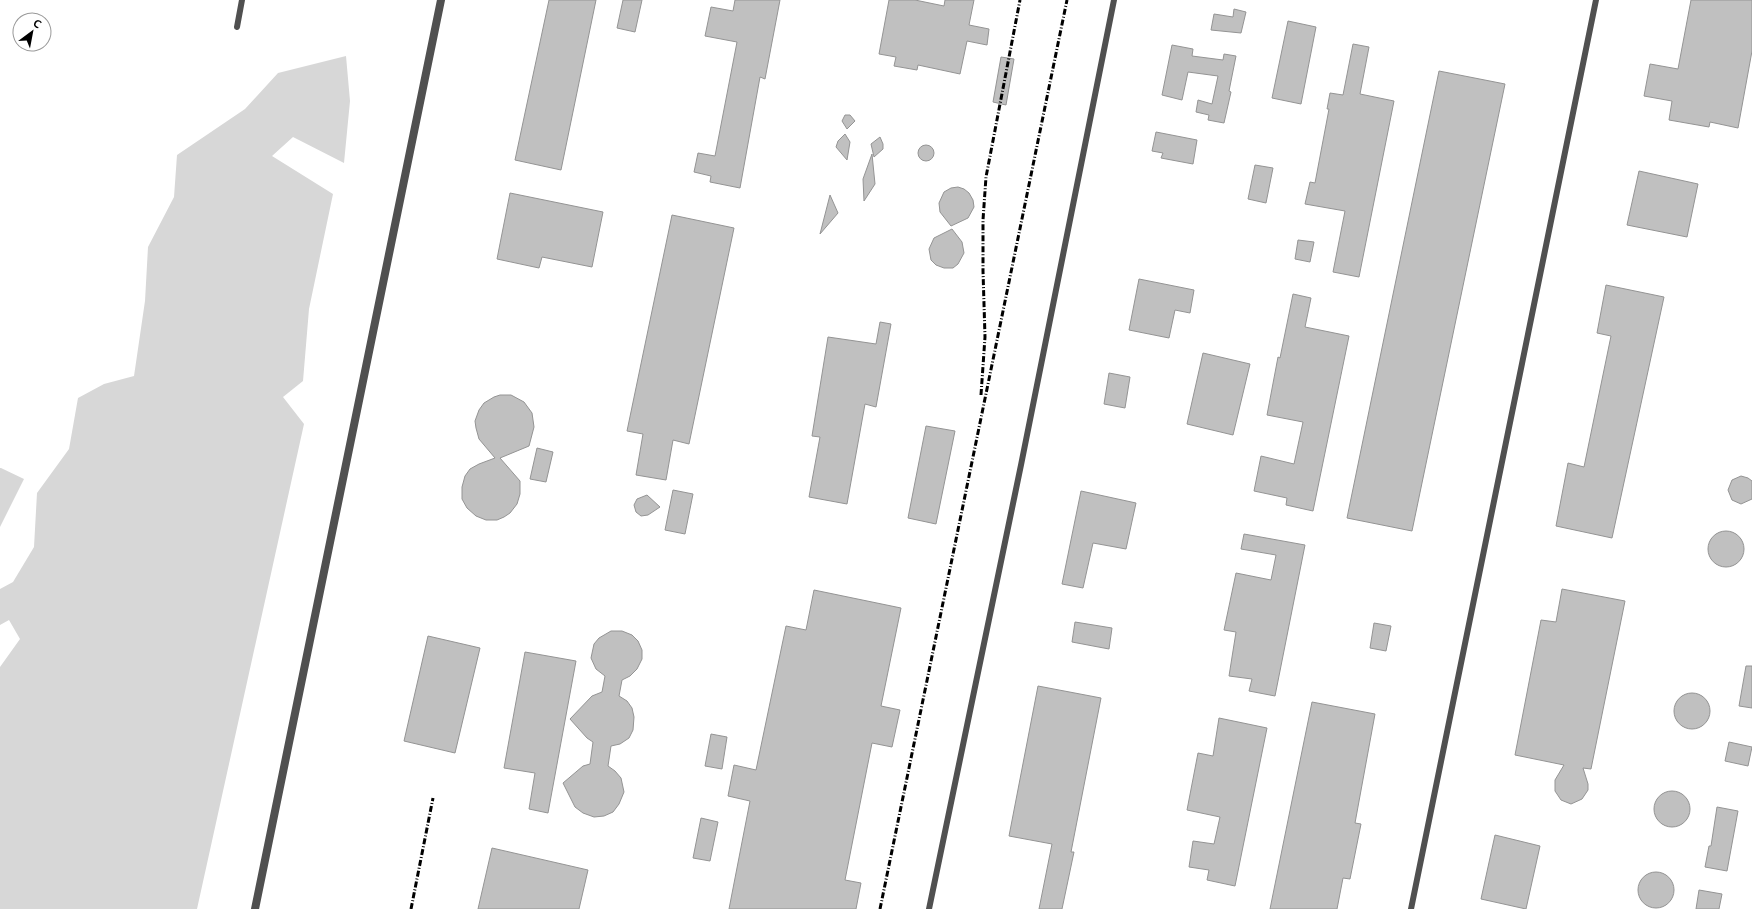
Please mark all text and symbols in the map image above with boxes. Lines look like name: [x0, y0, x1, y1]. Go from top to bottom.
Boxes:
north arrow: [12, 12, 52, 52]
text: С: [31, 17, 43, 30]

